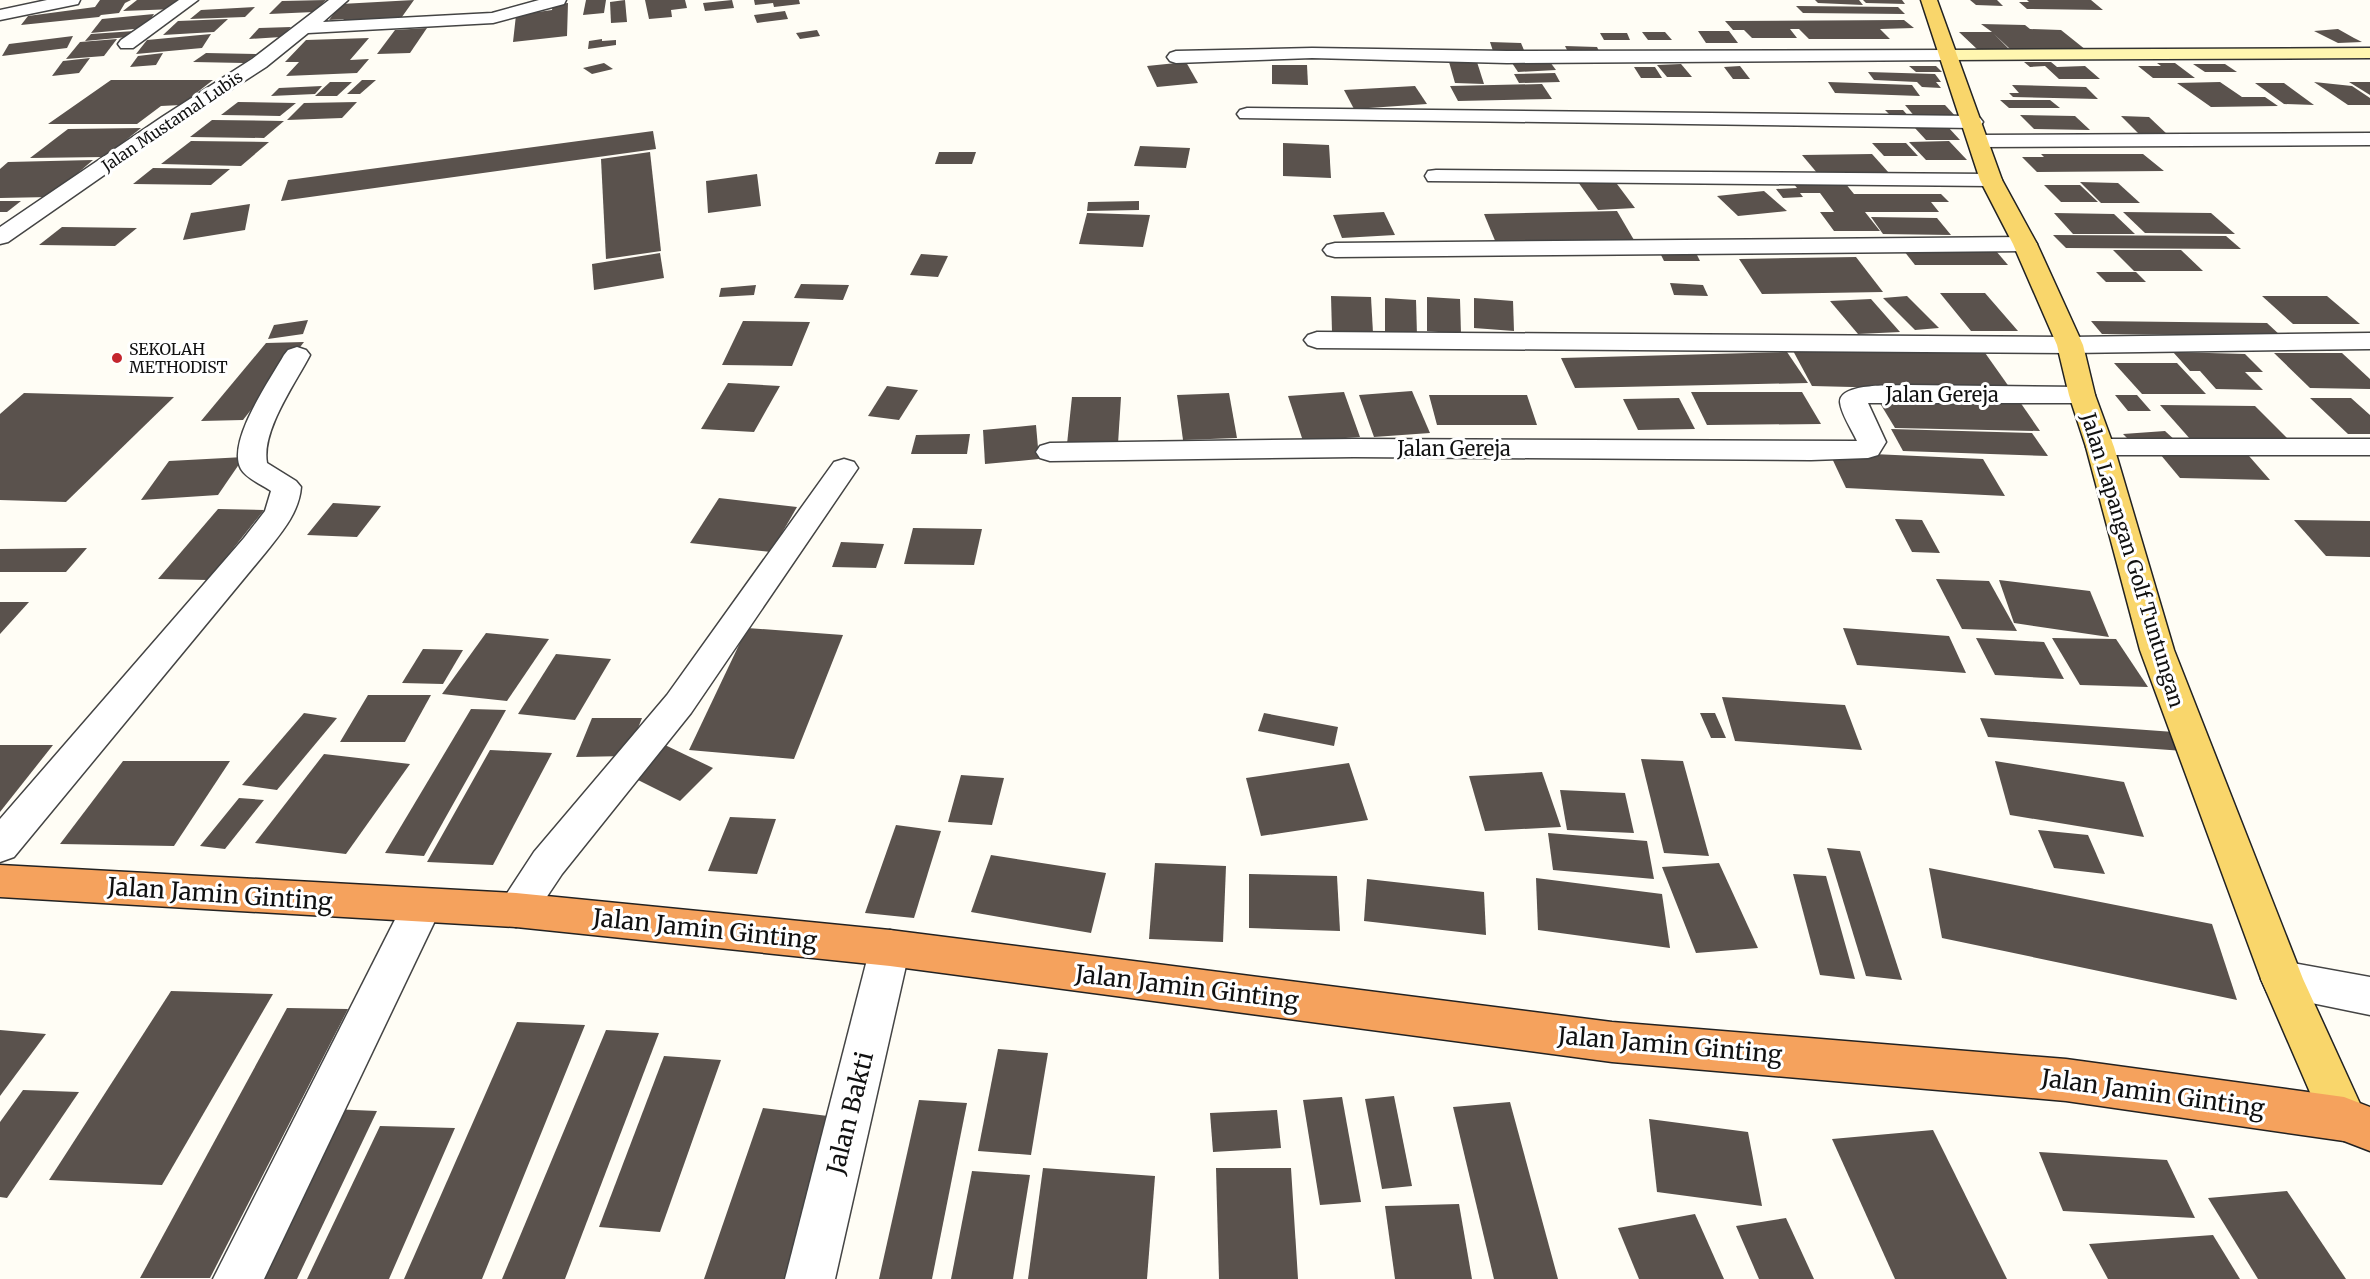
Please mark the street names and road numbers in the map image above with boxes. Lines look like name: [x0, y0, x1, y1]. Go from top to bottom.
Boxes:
street label: Jalan Mustamal Lubis: [97, 66, 246, 176]
street label: Jalan Gereja: [1884, 382, 1999, 407]
street label: Jalan Lapangan Golf Tuntungan: [2076, 409, 2190, 710]
street label: Jalan Gereja: [1396, 436, 1511, 461]
street label: Jalan Jamin Ginting: [106, 871, 334, 917]
street label: Jalan Jamin Ginting: [590, 902, 819, 956]
street label: Jalan Jamin Ginting: [1072, 958, 1301, 1016]
street label: Jalan Jamin Ginting: [1555, 1020, 1784, 1070]
street label: Jalan Bakti: [820, 1048, 880, 1178]
street label: Jalan Jamin Ginting: [2038, 1062, 2267, 1124]

